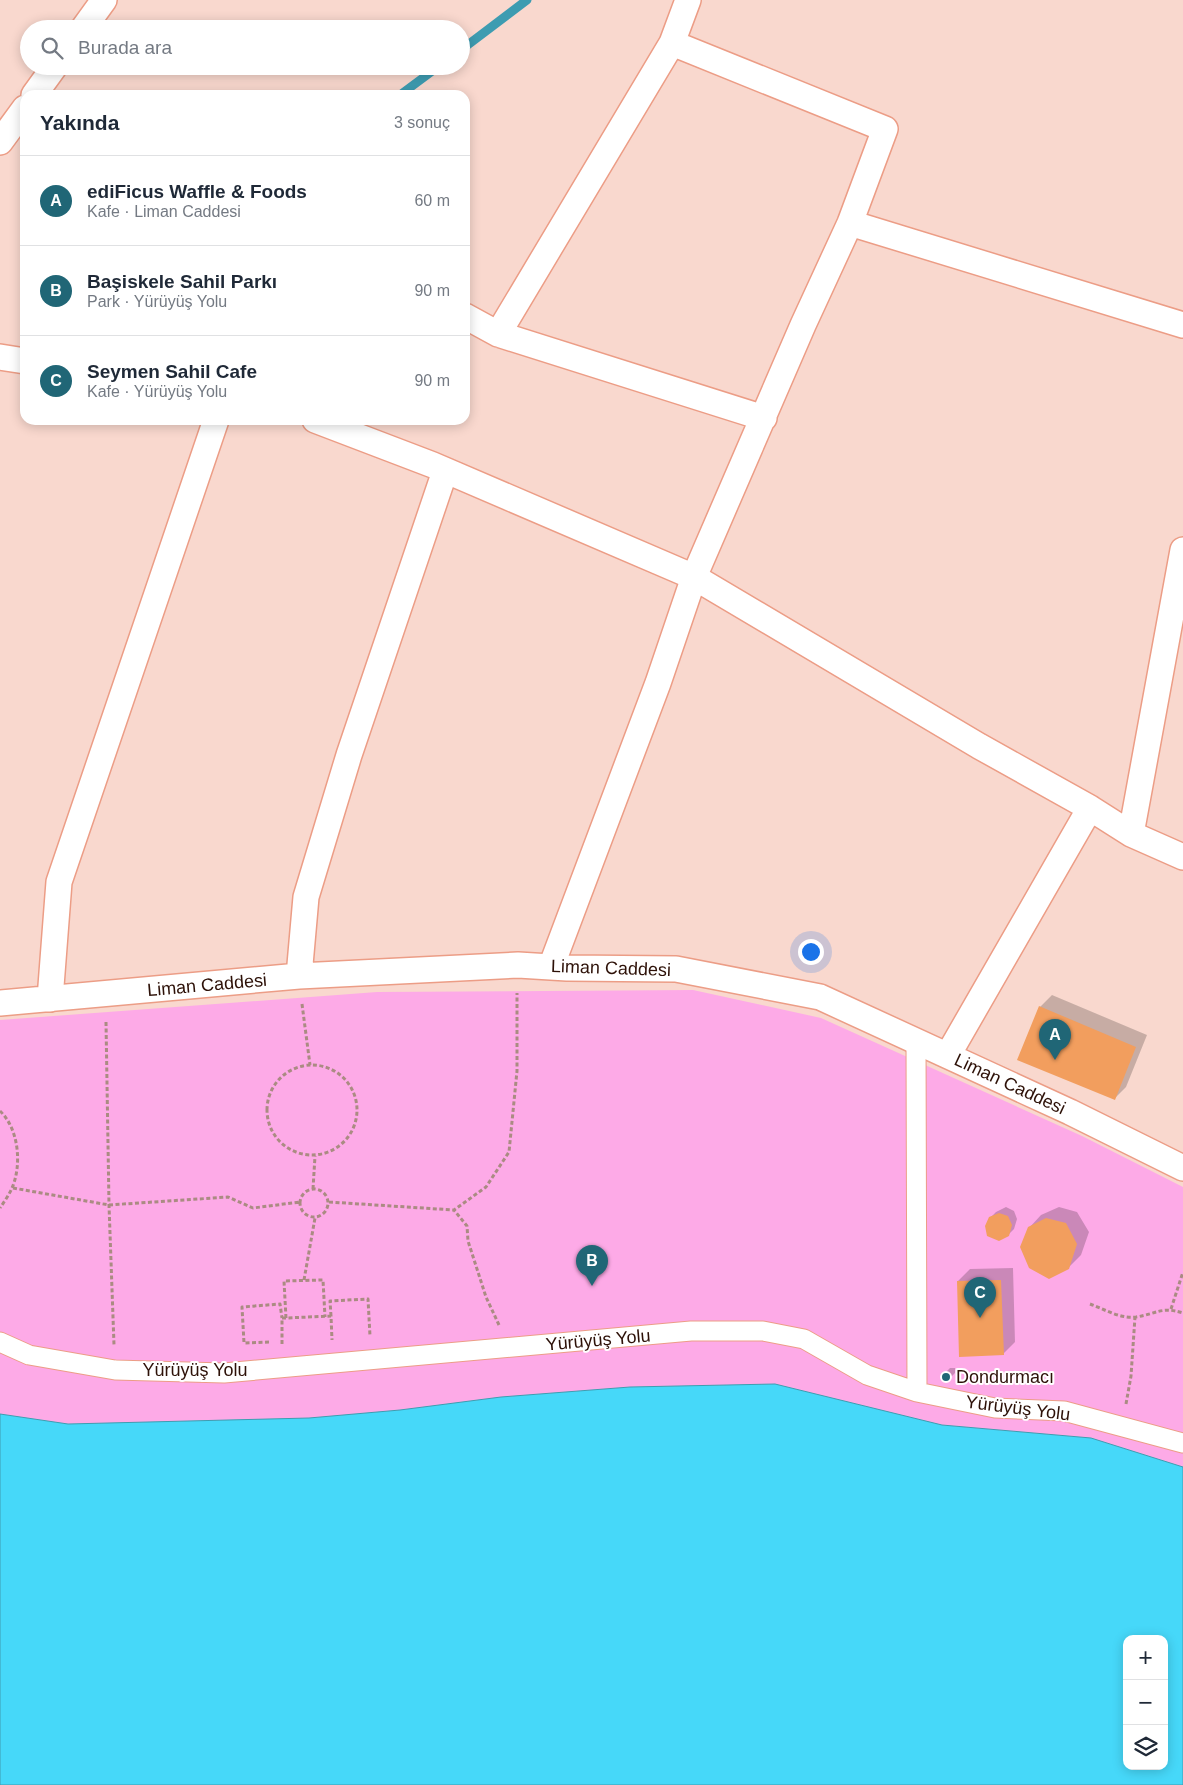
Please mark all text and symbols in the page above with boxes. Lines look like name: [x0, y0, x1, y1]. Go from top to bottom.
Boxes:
search box: [20, 20, 470, 75]
icon: search: [38, 34, 66, 62]
text: Burada ara: [78, 37, 172, 58]
text: Yakında: [40, 111, 119, 134]
text: 3 sonuç: [394, 114, 450, 131]
text: ediFicus Waffle & Foods: [87, 181, 307, 202]
text: A: [50, 192, 62, 209]
text: 60 m: [414, 192, 450, 209]
text: Kafe · Liman Caddesi: [87, 203, 241, 220]
text: Başiskele Sahil Parkı: [87, 271, 277, 292]
text: B: [50, 282, 62, 299]
text: 90 m: [414, 282, 450, 299]
text: Park · Yürüyüş Yolu: [87, 293, 227, 310]
text: Seymen Sahil Cafe: [87, 361, 257, 382]
text: C: [50, 372, 62, 389]
text: 90 m: [414, 372, 450, 389]
text: Kafe · Yürüyüş Yolu: [87, 383, 227, 400]
your location: [798, 939, 824, 965]
street label: Liman Caddesi: [551, 956, 671, 980]
street label: Liman Caddesi: [146, 970, 268, 1000]
pin: A: [1039, 1019, 1071, 1060]
street label: Liman Caddesi: [951, 1050, 1069, 1118]
pin: B: [576, 1245, 608, 1286]
pin: C: [964, 1277, 996, 1318]
street label: Yürüyüş Yolu: [545, 1325, 651, 1355]
street label: Yürüyüş Yolu: [142, 1360, 248, 1380]
place label: Dondurmacı: [956, 1367, 1054, 1387]
marker: Dondurmacı: [940, 1371, 952, 1383]
street label: Yürüyüş Yolu: [965, 1392, 1071, 1424]
map controls: [1123, 1635, 1168, 1770]
button: +: [1123, 1635, 1168, 1680]
button: −: [1123, 1680, 1168, 1725]
button: layers: [1123, 1725, 1168, 1770]

